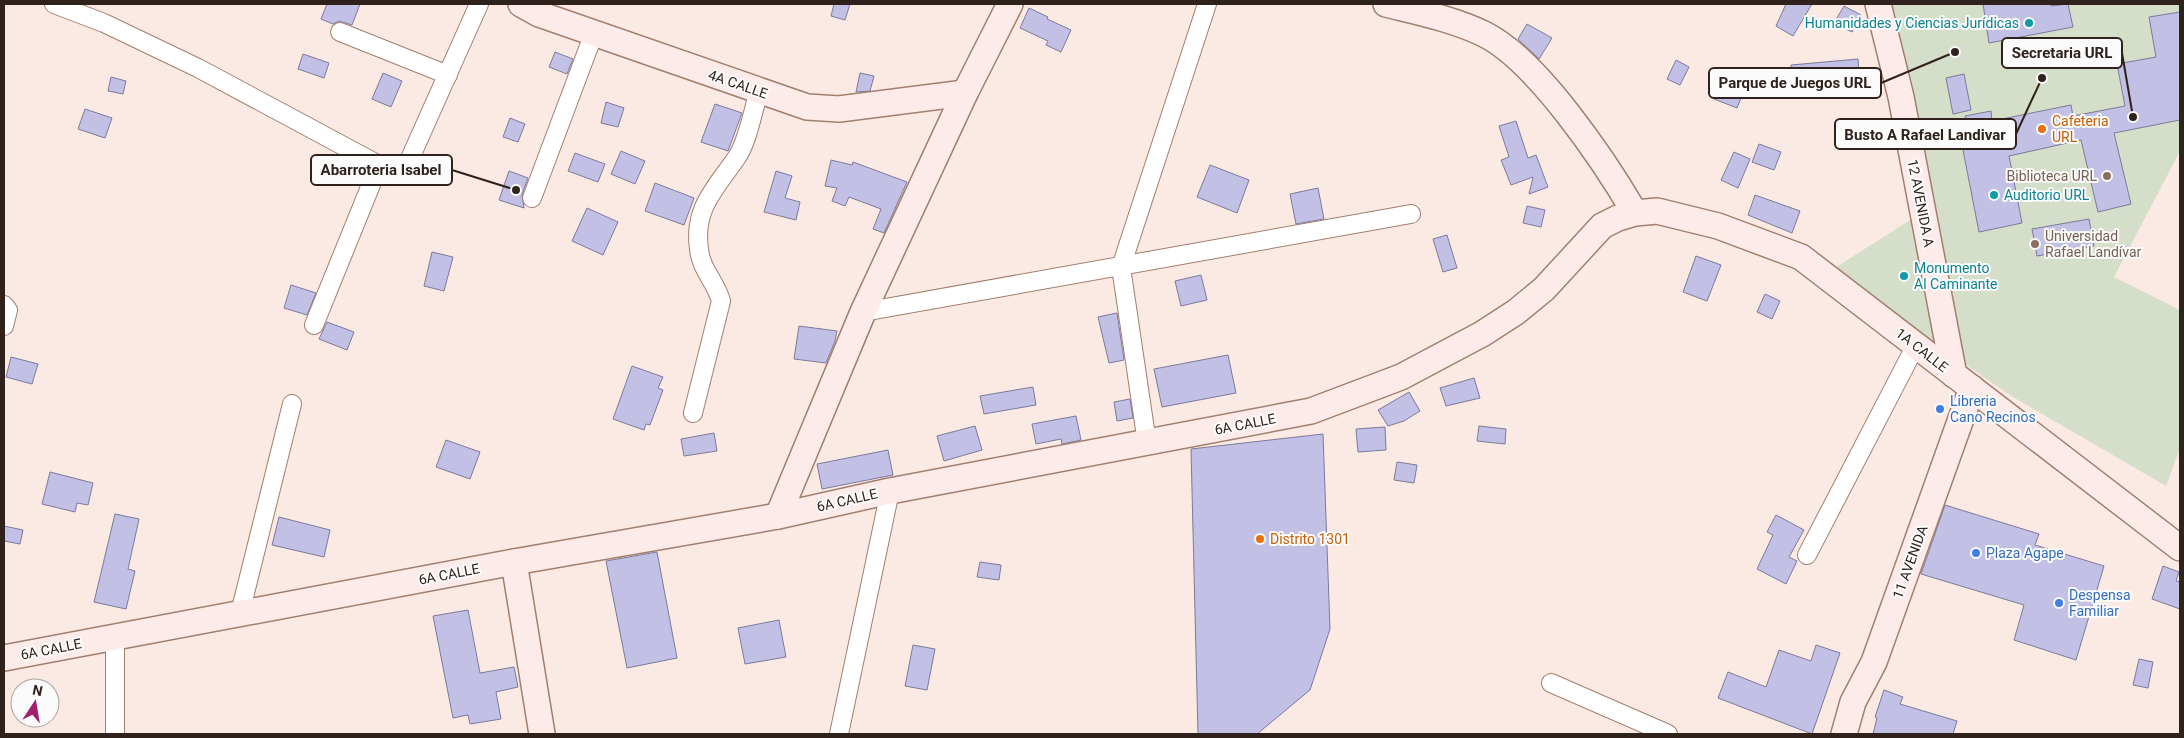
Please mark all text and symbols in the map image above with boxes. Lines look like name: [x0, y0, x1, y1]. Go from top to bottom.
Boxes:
place label: Humanidades y Ciencias Jurídicas: [1805, 15, 2019, 31]
marker: Humanidades y Ciencias Jurídicas: [2023, 17, 2035, 29]
callout: Secretaria URL: [2002, 38, 2122, 68]
text: Secretaria URL: [2012, 44, 2112, 62]
street label: 4A CALLE: [706, 66, 770, 102]
callout: Parque de Juegos URL: [1709, 68, 1881, 98]
text: Parque de Juegos URL: [1719, 74, 1871, 92]
place label: Cafeteria URL: [2052, 113, 2109, 145]
callout: Busto A Rafael Landivar: [1835, 119, 2016, 149]
marker: Cafeteria URL: [2036, 123, 2048, 135]
text: Busto A Rafael Landivar: [1844, 126, 2006, 144]
callout: Abarroteria Isabel: [311, 155, 452, 185]
street label: 12 AVENIDA A: [1905, 158, 1937, 248]
text: Abarroteria Isabel: [321, 161, 441, 179]
place label: Biblioteca URL: [2007, 168, 2097, 184]
marker: Biblioteca URL: [2101, 170, 2113, 182]
place label: Auditorio URL: [2004, 187, 2090, 203]
marker: Auditorio URL: [1988, 189, 2000, 201]
place label: Universidad Rafael Landívar: [2045, 228, 2142, 260]
marker: Universidad Rafael Landívar: [2029, 238, 2041, 250]
place label: Monumento Al Caminante: [1914, 260, 1998, 292]
marker: Monumento Al Caminante: [1898, 270, 1910, 282]
street label: 1A CALLE: [1893, 325, 1951, 375]
place label: Libreria Cano Recinos: [1950, 393, 2036, 425]
marker: Libreria Cano Recinos: [1934, 403, 1946, 415]
street label: 6A CALLE: [1213, 410, 1277, 438]
street label: 6A CALLE: [815, 485, 879, 515]
street label: 11 AVENIDA: [1889, 523, 1931, 601]
place label: Distrito 1301: [1270, 531, 1350, 547]
marker: Distrito 1301: [1254, 533, 1266, 545]
place label: Plaza Agape: [1986, 545, 2064, 561]
marker: Plaza Agape: [1970, 547, 1982, 559]
street label: 6A CALLE: [417, 560, 481, 588]
place label: Despensa Familiar: [2069, 587, 2131, 619]
marker: Despensa Familiar: [2053, 597, 2065, 609]
street label: 6A CALLE: [19, 635, 83, 663]
north arrow: [10, 678, 60, 728]
text: N: [31, 681, 44, 699]

